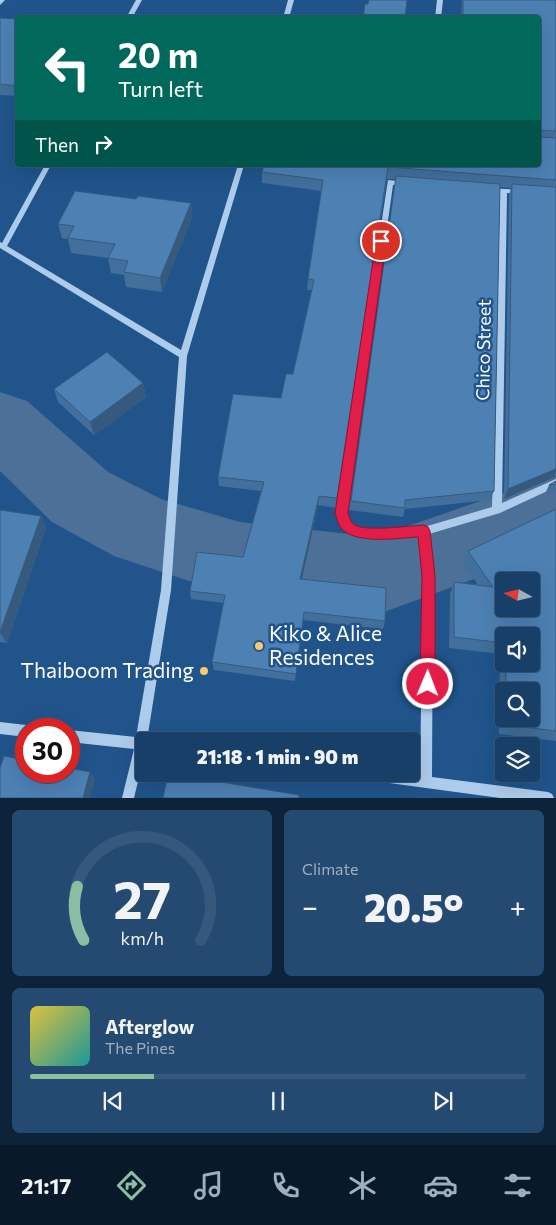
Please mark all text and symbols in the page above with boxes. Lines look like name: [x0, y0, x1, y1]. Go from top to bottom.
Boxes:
text: 20 m: [118, 32, 198, 75]
icon: left: [35, 35, 100, 100]
text: Turn left: [118, 75, 203, 102]
icon: right: [89, 130, 117, 158]
text: Then: [35, 133, 79, 156]
pin: [360, 220, 402, 262]
icon: arrive: [367, 227, 395, 255]
street label: Chico Street: [471, 299, 495, 401]
north arrow: [495, 572, 540, 618]
map controls: [495, 572, 540, 782]
place label: Kiko & Alice Residences: [269, 620, 382, 669]
button: sound: [495, 627, 540, 672]
marker: Kiko & Alice Residences: [253, 640, 265, 652]
place label: Thaiboom Trading: [20, 657, 194, 682]
position arrow: [401, 657, 453, 709]
marker: Thaiboom Trading: [198, 665, 210, 677]
button: search: [495, 682, 540, 727]
speed limit sign: 30: [15, 718, 80, 783]
button: layers: [495, 737, 540, 782]
text: 21:18 · 1 min · 90 m: [197, 745, 358, 768]
text: Climate: [302, 859, 358, 878]
text: 27: [113, 866, 171, 930]
text: 20.5°: [364, 883, 464, 930]
text: −: [302, 889, 318, 923]
text: +: [510, 889, 526, 923]
text: km/h: [120, 927, 164, 949]
text: Afterglow: [105, 1015, 194, 1038]
text: The Pines: [105, 1038, 175, 1057]
icon: previous: [99, 1087, 127, 1115]
icon: pause: [264, 1087, 292, 1115]
icon: next: [429, 1087, 457, 1115]
icon: directions: [114, 1168, 149, 1203]
icon: music: [191, 1168, 226, 1203]
icon: phone: [268, 1168, 303, 1203]
icon: climate: [345, 1168, 380, 1203]
icon: car: [423, 1168, 458, 1203]
icon: filters: [500, 1168, 535, 1203]
text: 21:17: [21, 1172, 71, 1199]

